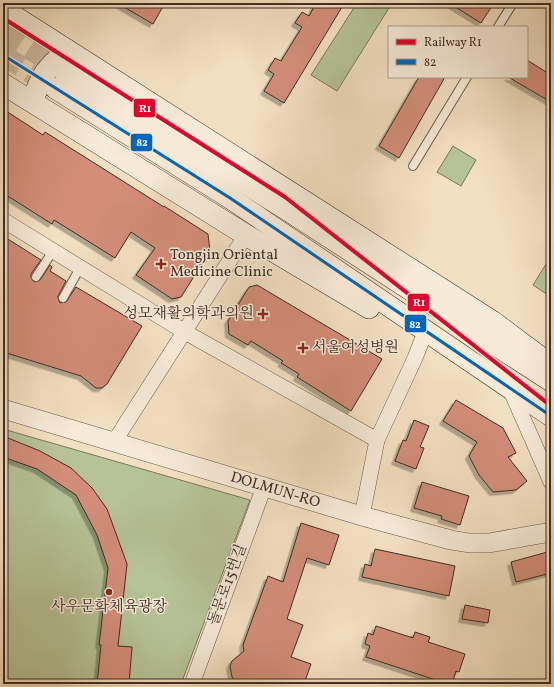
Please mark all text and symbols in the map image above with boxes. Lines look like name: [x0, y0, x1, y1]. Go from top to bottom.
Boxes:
legend: [388, 26, 528, 78]
text: Railway R1: [424, 35, 482, 51]
text: 82: [424, 55, 437, 71]
line badge: R1: [133, 98, 156, 118]
text: R1: [139, 102, 151, 117]
line badge: 82: [130, 133, 153, 152]
text: 82: [136, 136, 148, 151]
place label: Tongjin Oriental Medicine Clinic: [170, 245, 278, 283]
marker: Tongjin Oriental Medicine Clinic: [155, 258, 167, 270]
line badge: R1: [407, 293, 430, 312]
text: R1: [413, 296, 425, 311]
place label: 성모재활의학과의원: [124, 304, 254, 325]
marker: 성모재활의학과의원: [257, 308, 269, 320]
line badge: 82: [404, 314, 427, 333]
text: 82: [409, 318, 421, 333]
place label: 서울여성병원: [312, 338, 399, 359]
marker: 서울여성병원: [297, 342, 309, 354]
street label: DOLMUN-RO: [228, 467, 323, 513]
street label: 돌문로15번길: [204, 541, 252, 629]
marker: 사우문화체육광장: [104, 587, 114, 597]
place label: 사우문화체육광장: [51, 597, 167, 618]

